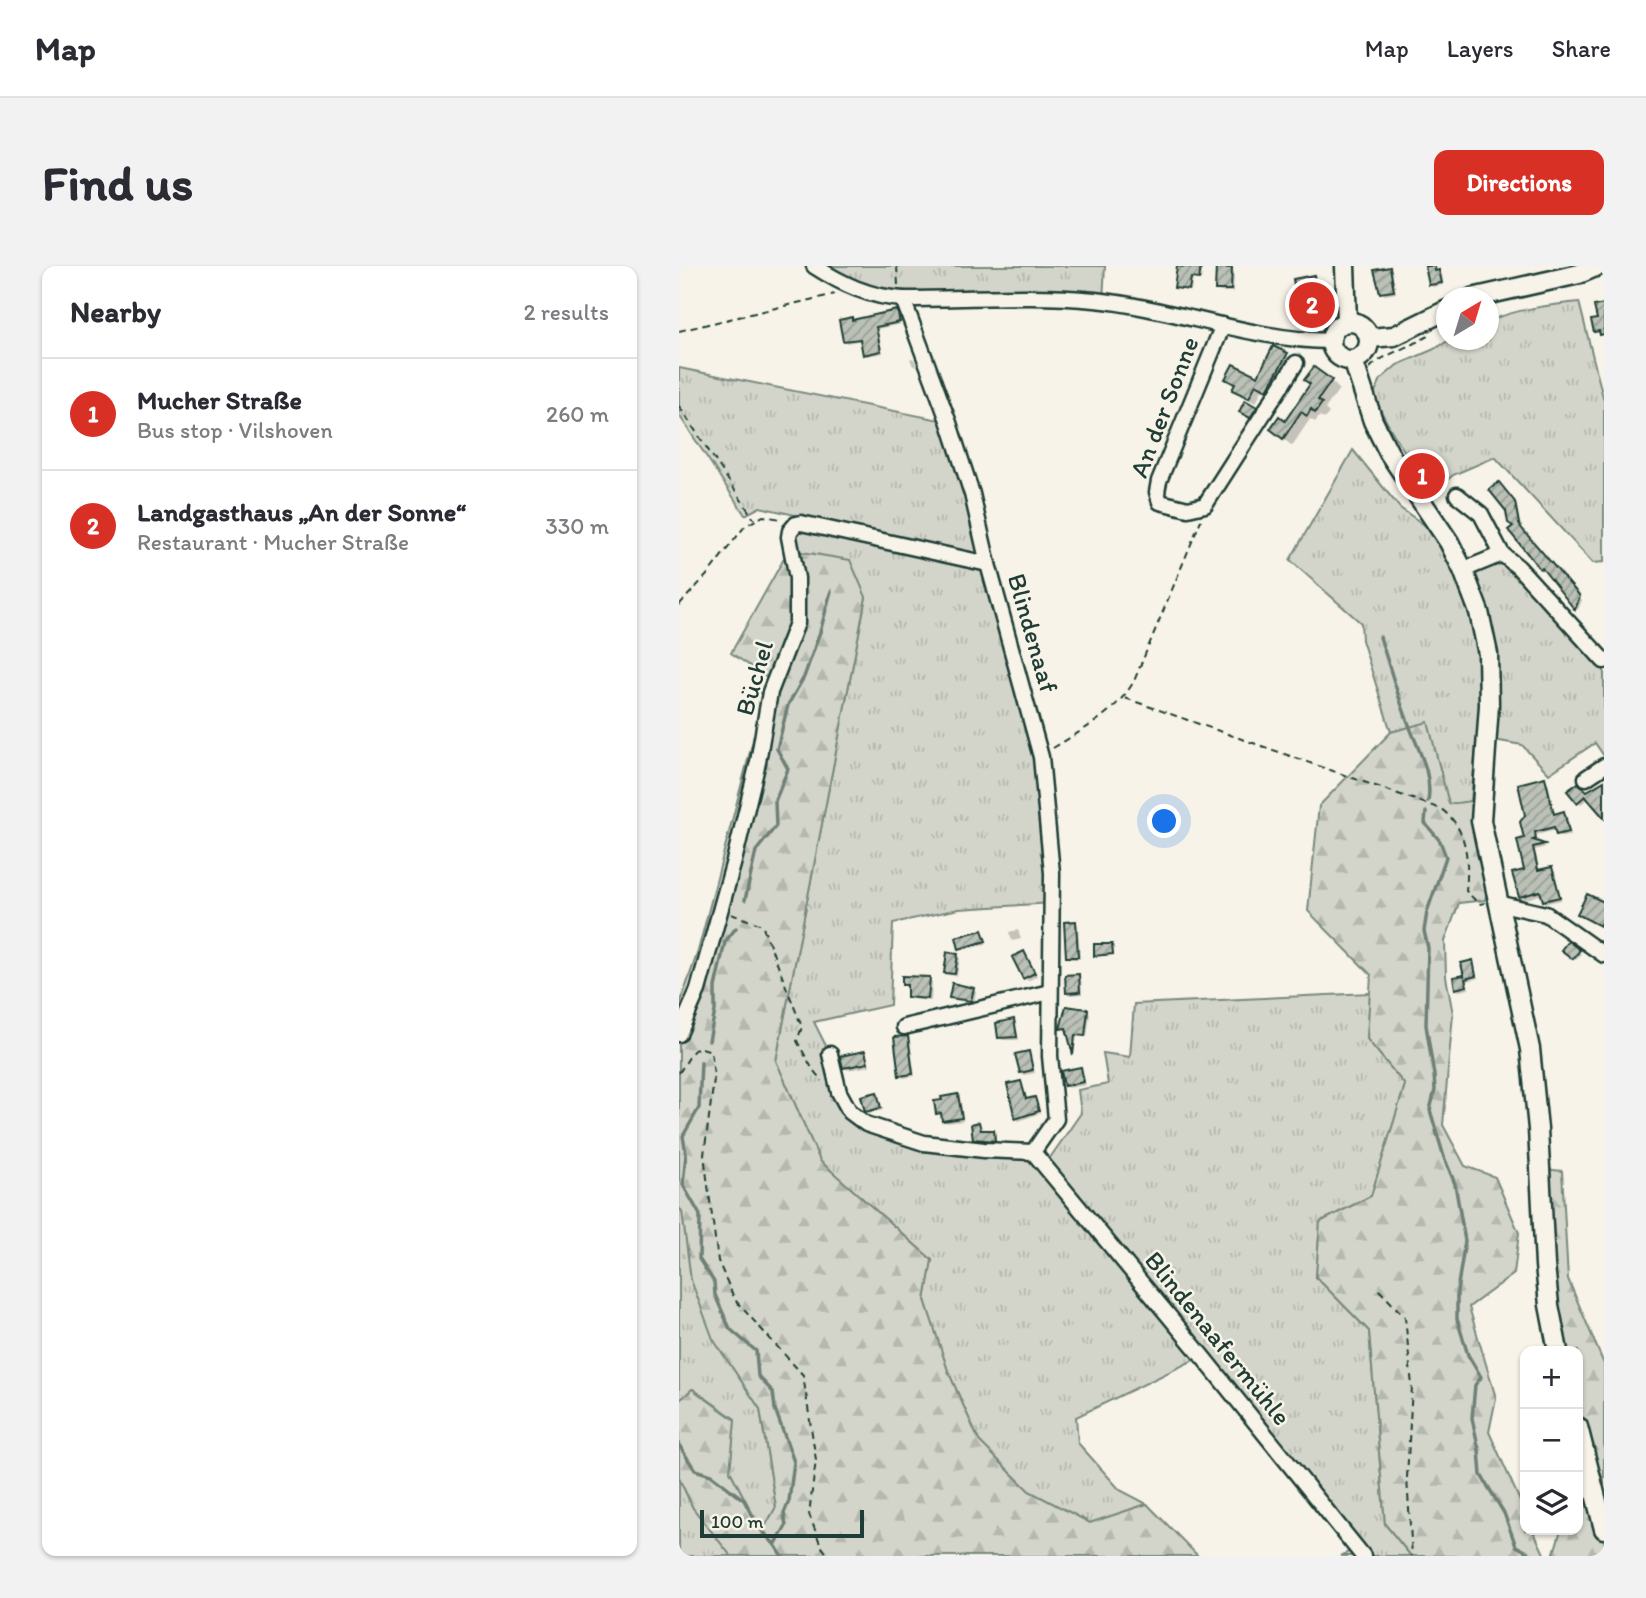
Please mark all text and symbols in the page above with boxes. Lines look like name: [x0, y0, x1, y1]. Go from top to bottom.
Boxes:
text: Map: [35, 29, 96, 68]
text: Map: [1365, 34, 1409, 63]
text: Layers: [1447, 34, 1514, 63]
text: Share: [1552, 34, 1611, 63]
button: Directions: [1434, 150, 1604, 215]
text: Find us: [42, 153, 193, 212]
pin: 2: [1289, 279, 1335, 331]
north arrow: [1436, 287, 1499, 350]
text: Nearby: [70, 293, 161, 330]
text: 2 results: [523, 298, 609, 326]
street label: An der Sonne: [1122, 332, 1206, 482]
text: Mucher Straße: [137, 384, 302, 416]
text: 1: [88, 400, 98, 428]
text: 260 m: [546, 400, 609, 428]
text: Bus stop · Vilshoven: [137, 416, 333, 444]
pin: 1: [1399, 450, 1445, 502]
text: Landgasthaus „An der Sonne“: [137, 496, 466, 528]
text: 2: [87, 512, 99, 540]
text: 330 m: [545, 512, 609, 540]
text: Restaurant · Mucher Straße: [137, 528, 409, 556]
street label: Blindenaaf: [1001, 570, 1065, 697]
street label: Büchel: [728, 637, 780, 719]
your location: [1147, 804, 1181, 838]
street label: Blindenaafermühle: [1138, 1244, 1298, 1432]
map controls: [1520, 1346, 1583, 1535]
button: +: [1520, 1346, 1583, 1409]
button: −: [1520, 1409, 1583, 1472]
button: layers: [1520, 1472, 1583, 1535]
scale bar: [700, 1507, 865, 1539]
text: 100 m: [711, 1510, 763, 1533]

